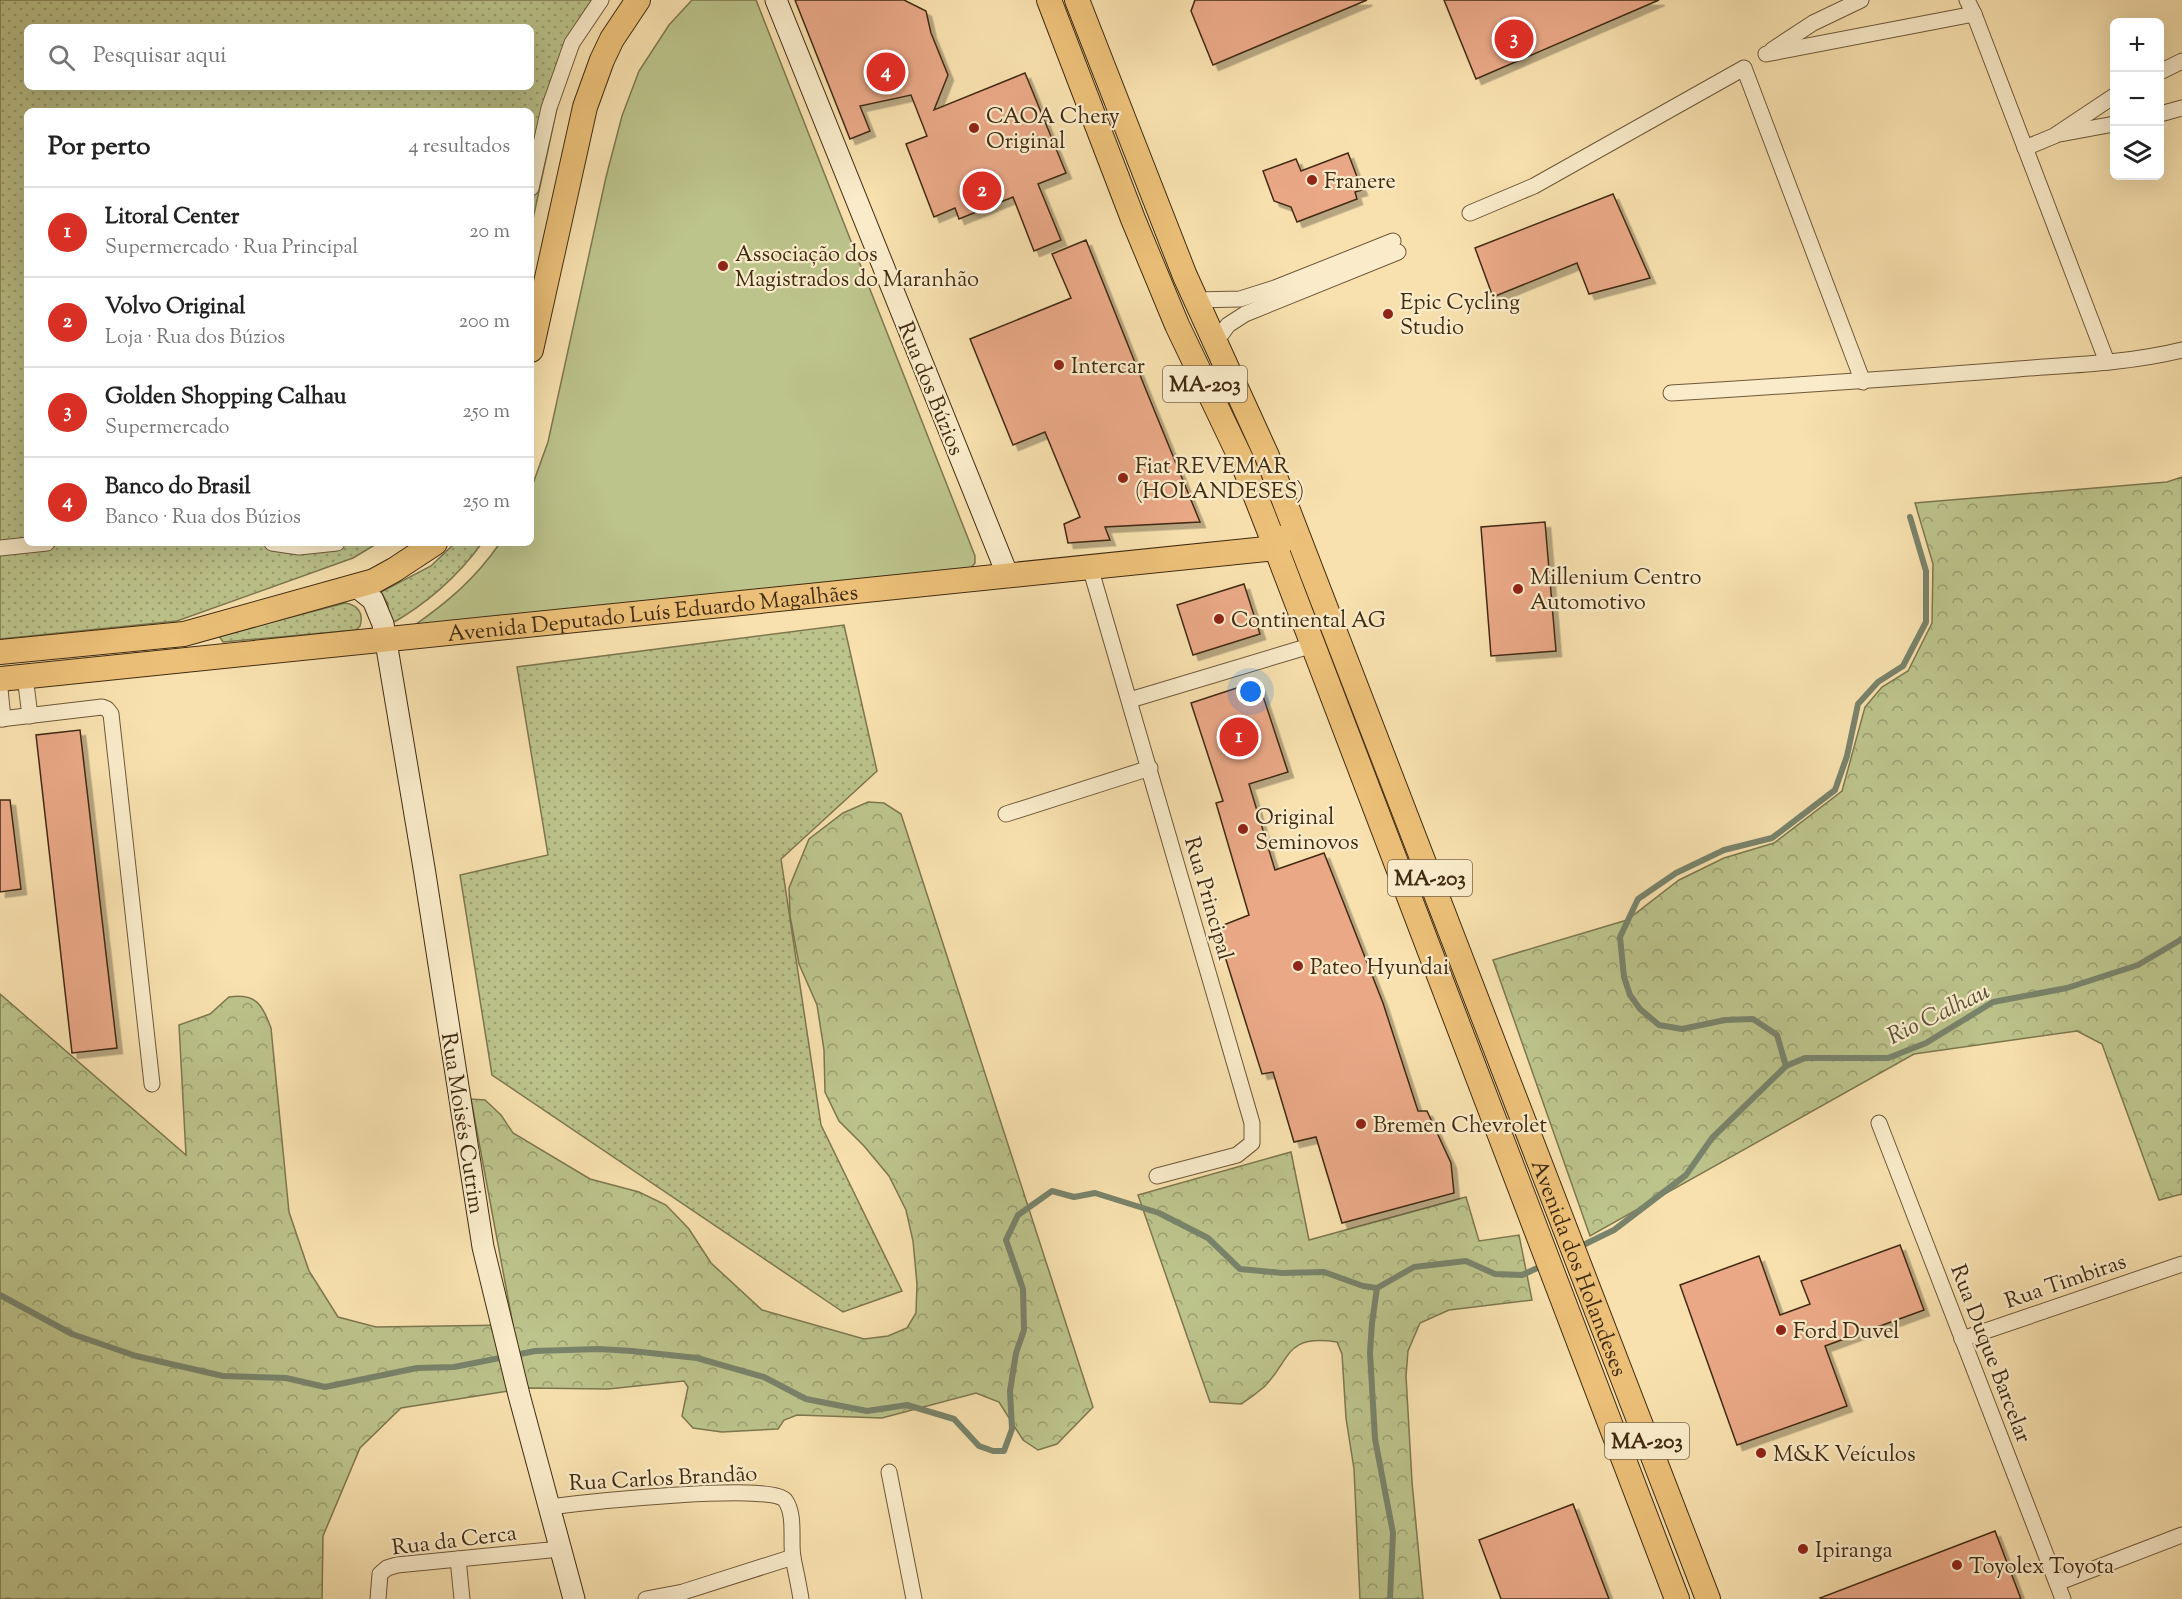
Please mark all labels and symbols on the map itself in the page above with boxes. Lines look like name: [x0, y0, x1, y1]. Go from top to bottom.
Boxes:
pin: 3: [1494, 16, 1534, 62]
pin: 4: [866, 50, 906, 94]
place label: CAOA Chery Original: [986, 102, 1120, 159]
marker: CAOA Chery Original: [967, 121, 981, 135]
place label: Franere: [1324, 167, 1396, 199]
pin: 2: [962, 168, 1002, 213]
marker: Franere: [1305, 173, 1319, 187]
place label: Associação dos Magistrados do Maranhão: [735, 240, 979, 297]
marker: Associação dos Magistrados do Maranhão: [716, 259, 730, 273]
place label: Epic Cycling Studio: [1400, 288, 1520, 345]
marker: Epic Cycling Studio: [1381, 307, 1395, 321]
street label: Rua dos Búzios: [888, 317, 971, 461]
place label: Intercar: [1071, 352, 1145, 384]
marker: Intercar: [1052, 358, 1066, 372]
road number: MA-203: [1163, 366, 1247, 402]
place label: Fiat REVEMAR (HOLANDESES): [1135, 452, 1304, 509]
marker: Fiat REVEMAR (HOLANDESES): [1116, 471, 1130, 485]
place label: Millenium Centro Automotivo: [1530, 563, 1701, 620]
street label: Avenida Deputado Luís Eduardo Magalhães: [446, 578, 860, 652]
marker: Millenium Centro Automotivo: [1511, 582, 1525, 596]
place label: Continental AG: [1231, 606, 1386, 638]
marker: Continental AG: [1212, 612, 1226, 626]
your location: [1236, 677, 1265, 706]
pin: 1: [1220, 714, 1258, 760]
place label: Original Seminovos: [1255, 803, 1359, 860]
marker: Original Seminovos: [1236, 822, 1250, 836]
street label: Rua Principal: [1174, 834, 1240, 964]
road number: MA-203: [1388, 860, 1472, 896]
place label: Pateo Hyundai: [1310, 953, 1449, 985]
marker: Pateo Hyundai: [1291, 959, 1305, 973]
water label: Rio Calhau: [1882, 975, 1996, 1054]
street label: Rua Moisés Cutrim: [431, 1030, 491, 1217]
place label: Bremen Chevrolet: [1373, 1111, 1547, 1143]
marker: Bremen Chevrolet: [1354, 1117, 1368, 1131]
street label: Avenida dos Holandeses: [1521, 1155, 1634, 1382]
street label: Rua Timbiras: [2001, 1247, 2131, 1319]
street label: Rua Duque Barcelar: [1940, 1260, 2038, 1448]
place label: Ford Duvel: [1793, 1317, 1900, 1349]
marker: Ford Duvel: [1774, 1323, 1788, 1337]
road number: MA-203: [1605, 1423, 1689, 1459]
place label: M&K Veículos: [1773, 1440, 1916, 1472]
marker: M&K Veículos: [1754, 1446, 1768, 1460]
street label: Rua Carlos Brandão: [568, 1459, 758, 1501]
street label: Rua da Cerca: [390, 1518, 519, 1566]
place label: Ipiranga: [1815, 1536, 1893, 1568]
marker: Ipiranga: [1796, 1542, 1810, 1556]
place label: Toyolex Toyota: [1969, 1552, 2114, 1584]
marker: Toyolex Toyota: [1950, 1558, 1964, 1572]

